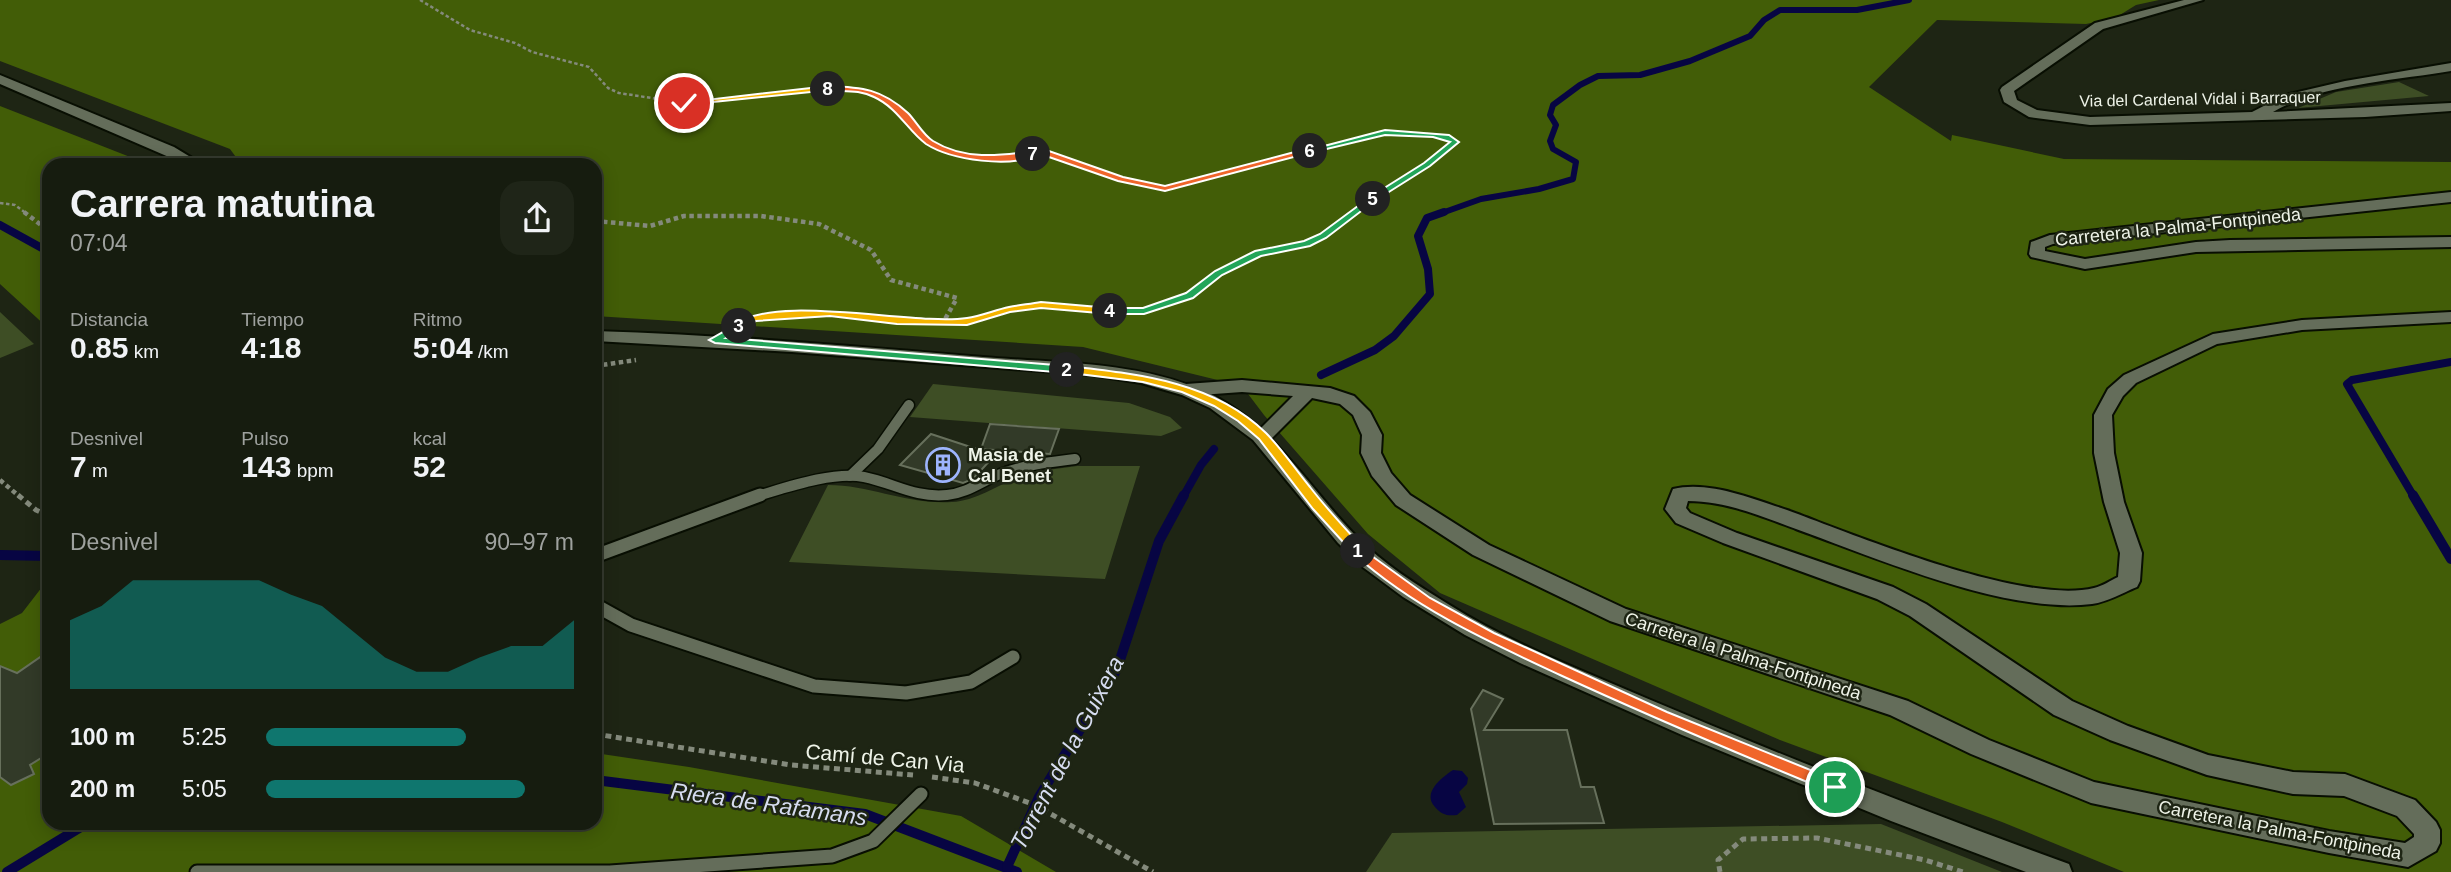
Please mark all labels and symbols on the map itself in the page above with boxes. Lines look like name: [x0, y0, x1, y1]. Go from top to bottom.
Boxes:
pin: 8: [810, 72, 846, 106]
pin: [654, 73, 714, 133]
street label: Via del Cardenal Vidal i Barraquer: [2079, 88, 2321, 110]
pin: 6: [1292, 134, 1328, 168]
pin: 7: [1016, 136, 1050, 172]
pin: 5: [1356, 182, 1390, 216]
street label: Carretera la Palma-Fontpineda: [2054, 204, 2303, 250]
pin: 4: [1092, 294, 1128, 328]
pin: 3: [722, 308, 756, 344]
pin: 2: [1050, 352, 1084, 388]
place label: Masia de Cal Benet: [968, 445, 1051, 486]
building icon: Masia de Cal Benet: [924, 446, 962, 484]
pin: 1: [1340, 534, 1376, 568]
street label: Carretera la Palma-Fontpineda: [1622, 608, 1865, 704]
water label: Torrent de la Guixera: [1005, 652, 1129, 854]
street label: Camí de Can Via: [805, 740, 966, 776]
pin: [1805, 757, 1865, 817]
water label: Riera de Rafamans: [669, 777, 869, 831]
street label: Carretera la Palma-Fontpineda: [2157, 797, 2404, 864]

